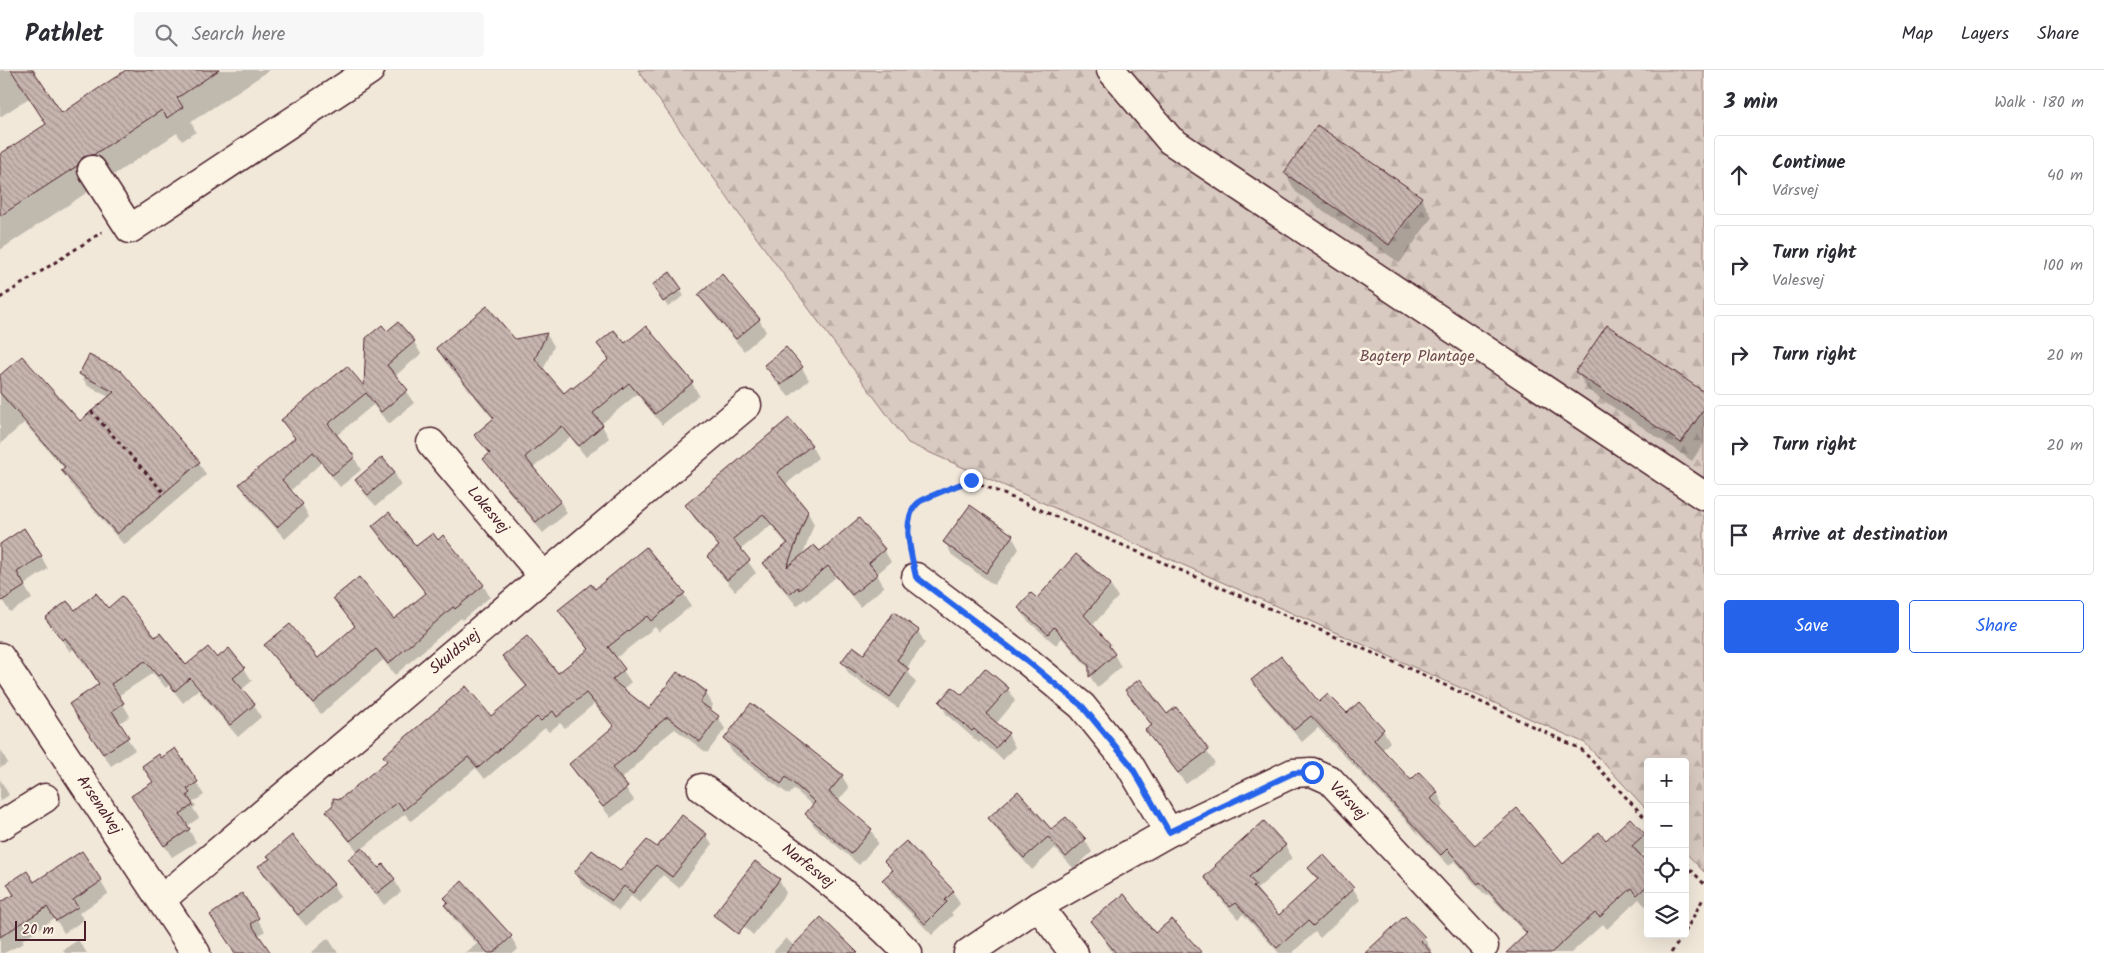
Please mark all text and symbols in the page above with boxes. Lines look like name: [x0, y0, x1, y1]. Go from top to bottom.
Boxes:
search box: [134, 12, 484, 57]
text: Pathlet: [25, 15, 104, 54]
text: Search here: [192, 20, 285, 50]
text: Map: [1902, 20, 1933, 49]
text: Layers: [1961, 20, 2009, 49]
text: Share: [2037, 20, 2079, 49]
icon: search: [152, 21, 180, 49]
text: 3 min: [1724, 86, 1778, 119]
text: Walk · 180 m: [1994, 90, 2084, 115]
text: Continue: [1772, 148, 1845, 178]
icon: ahead: [1725, 161, 1753, 189]
text: 40 m: [2047, 163, 2083, 188]
text: Vårsvej: [1772, 178, 1818, 203]
text: Turn right: [1772, 238, 1857, 268]
icon: right: [1725, 251, 1753, 279]
text: 100 m: [2043, 253, 2083, 278]
text: Valesvej: [1772, 268, 1824, 293]
text: Turn right: [1772, 340, 1857, 370]
icon: right: [1725, 341, 1753, 369]
text: 20 m: [2047, 343, 2083, 368]
park label: Bagterp Plantage: [1359, 344, 1475, 369]
text: Turn right: [1772, 430, 1857, 460]
icon: right: [1725, 431, 1753, 459]
text: 20 m: [2047, 433, 2083, 458]
route end: [960, 469, 983, 492]
street label: Lokesvej: [461, 481, 516, 540]
text: Arrive at destination: [1772, 520, 1948, 550]
icon: arrive: [1725, 521, 1753, 549]
button: Save: [1724, 600, 1899, 653]
button: Share: [1909, 600, 2084, 653]
street label: Skuldsvej: [424, 622, 487, 681]
map controls: [1644, 758, 1689, 938]
button: +: [1644, 758, 1689, 803]
route start: [1301, 761, 1324, 784]
street label: Arsenalvej: [70, 770, 129, 841]
street label: Vårsvej: [1323, 776, 1374, 827]
button: −: [1644, 803, 1689, 848]
street label: Narfesvej: [776, 837, 841, 895]
button: locate: [1644, 848, 1689, 893]
button: layers: [1644, 893, 1689, 938]
scale bar: [15, 918, 86, 941]
text: 20 m: [22, 919, 54, 941]

